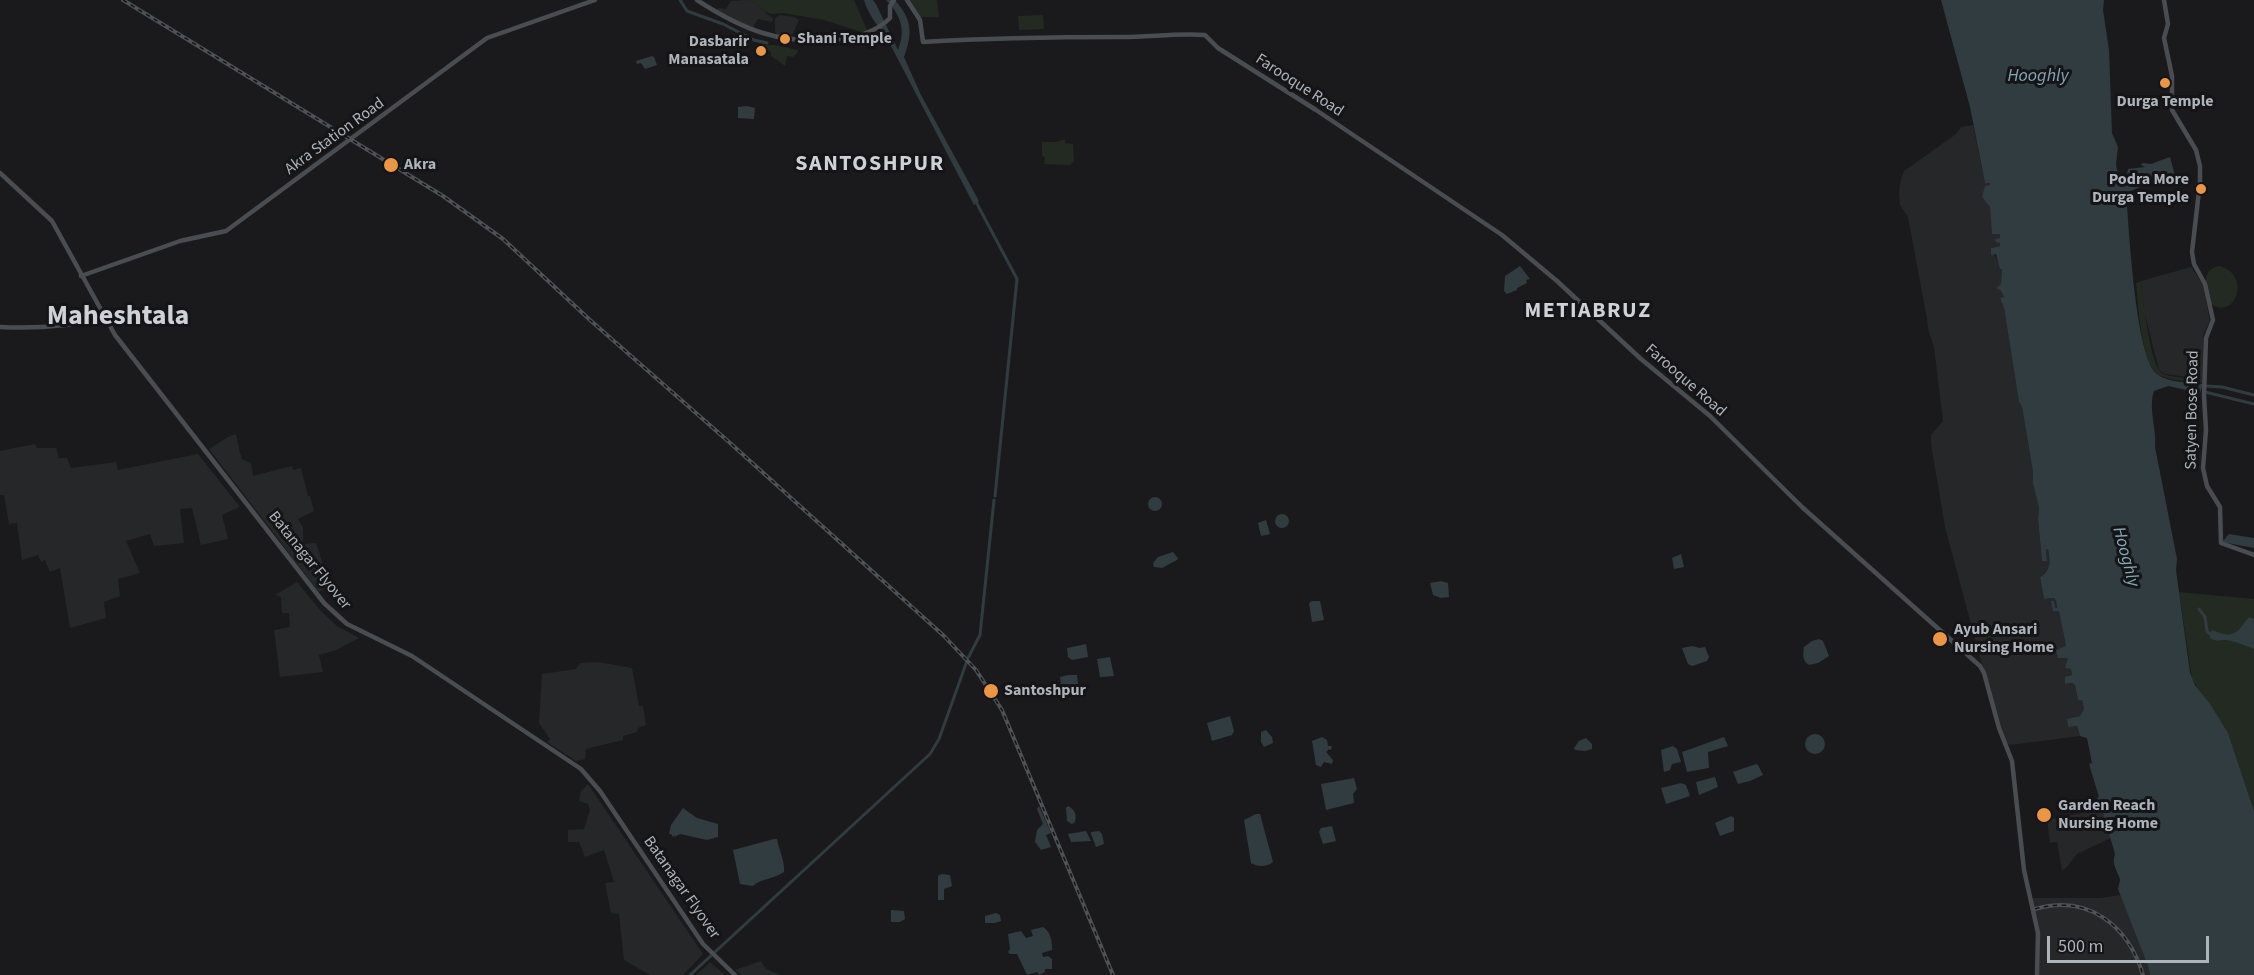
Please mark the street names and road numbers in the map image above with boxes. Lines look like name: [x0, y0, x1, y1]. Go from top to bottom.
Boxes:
street label: Farooque Road: [1251, 50, 1347, 122]
street label: Akra Station Road: [281, 94, 389, 180]
street label: Farooque Road: [1641, 341, 1729, 421]
street label: Satyen Bose Road: [2182, 350, 2204, 470]
street label: Batanagar Flyover: [264, 508, 354, 614]
street label: Batanagar Flyover: [639, 833, 723, 943]

